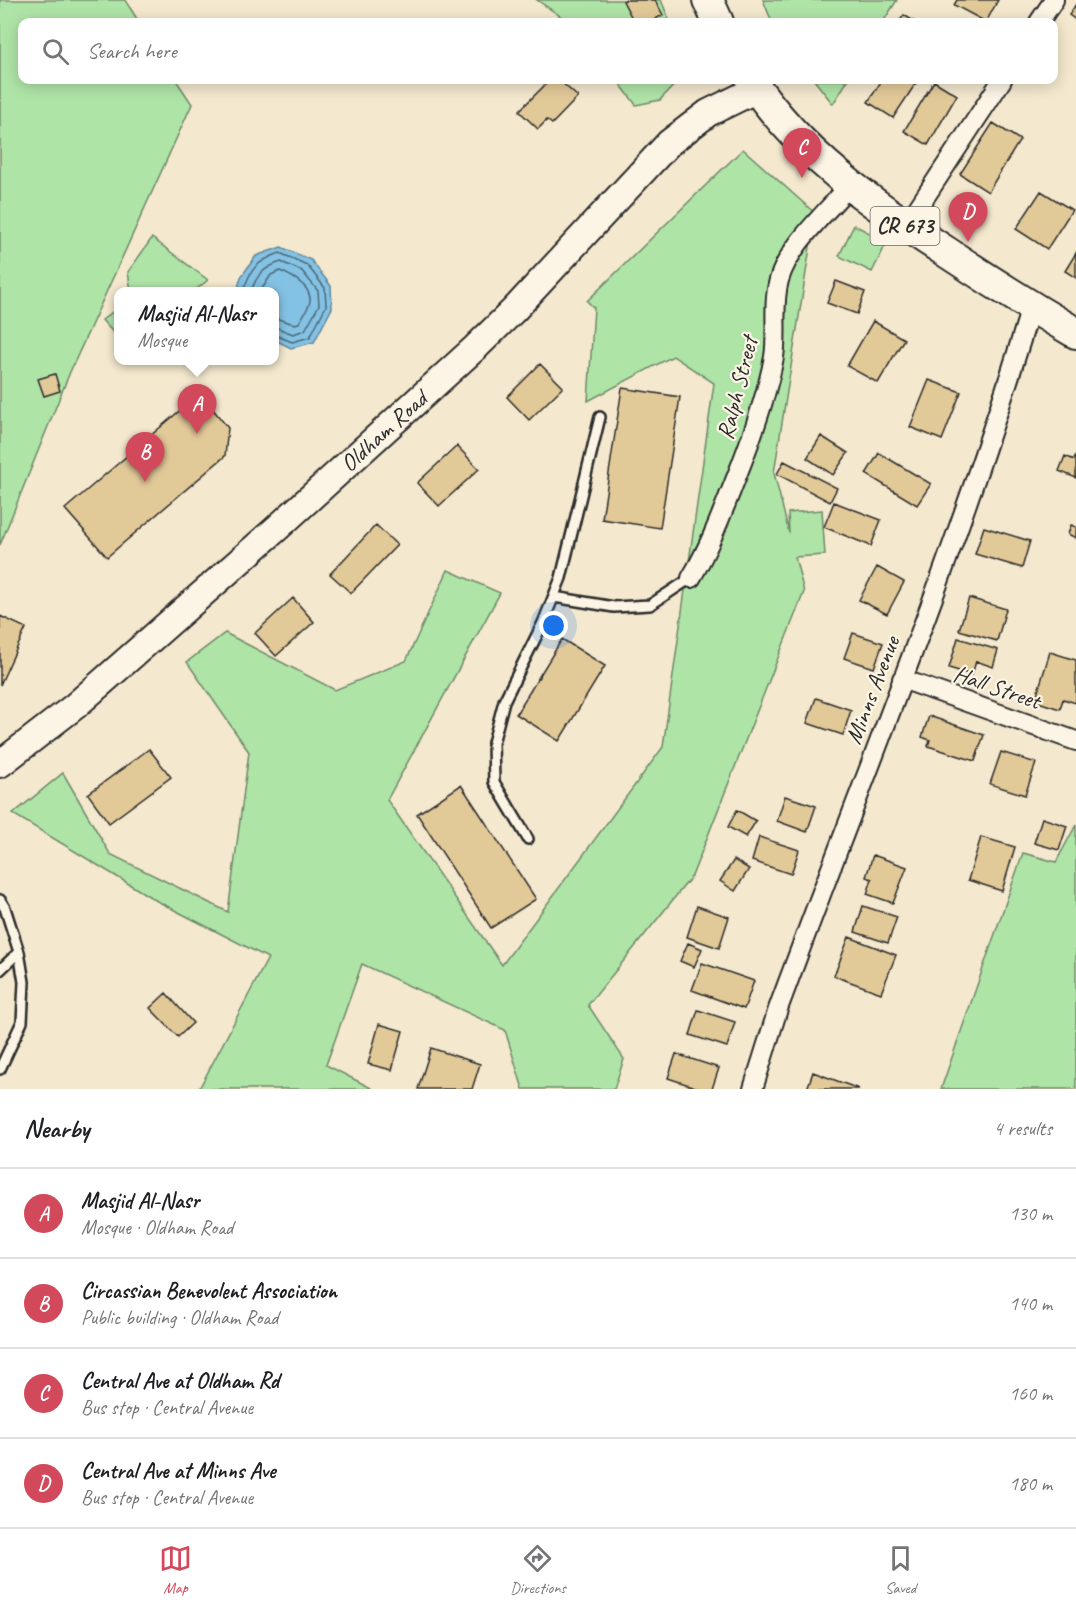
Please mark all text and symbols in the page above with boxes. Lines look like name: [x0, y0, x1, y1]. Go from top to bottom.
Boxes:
search box: [18, 18, 1058, 84]
icon: search: [39, 35, 72, 68]
text: Search here: [87, 37, 177, 65]
pin: C: [782, 128, 822, 178]
pin: D: [948, 192, 988, 242]
road number: CR 673: [870, 207, 940, 245]
popup: [114, 287, 279, 365]
text: Masjid Al-Nasr: [137, 300, 256, 328]
text: Mosque: [137, 328, 187, 353]
street label: Ralph Street: [710, 331, 765, 442]
street label: Oldham Road: [334, 382, 436, 478]
pin: A: [178, 384, 216, 434]
pin: B: [126, 432, 164, 482]
your location: [539, 611, 568, 640]
street label: Minns Avenue: [838, 630, 907, 748]
street label: Hall Street: [950, 658, 1046, 716]
text: Nearby: [24, 1112, 89, 1145]
text: 4 results: [993, 1116, 1052, 1141]
text: Masjid Al-Nasr: [81, 1187, 199, 1215]
text: A: [38, 1201, 49, 1226]
text: 130 m: [1009, 1201, 1052, 1226]
text: Mosque · Oldham Road: [81, 1215, 233, 1240]
text: Circassian Benevolent Association: [81, 1277, 337, 1305]
text: B: [38, 1291, 49, 1316]
text: 140 m: [1009, 1291, 1052, 1316]
text: Public building · Oldham Road: [81, 1305, 278, 1330]
text: Central Ave at Oldham Rd: [81, 1367, 279, 1395]
text: C: [39, 1381, 48, 1406]
text: 160 m: [1009, 1381, 1052, 1406]
text: Bus stop · Central Avenue: [81, 1395, 253, 1420]
text: Central Ave at Minns Ave: [81, 1457, 275, 1485]
text: D: [38, 1471, 49, 1496]
text: 180 m: [1009, 1471, 1052, 1496]
text: Bus stop · Central Avenue: [81, 1485, 253, 1510]
tab: Map: [159, 1542, 192, 1598]
tab: Directions: [510, 1542, 566, 1598]
tab: Saved: [884, 1542, 917, 1598]

